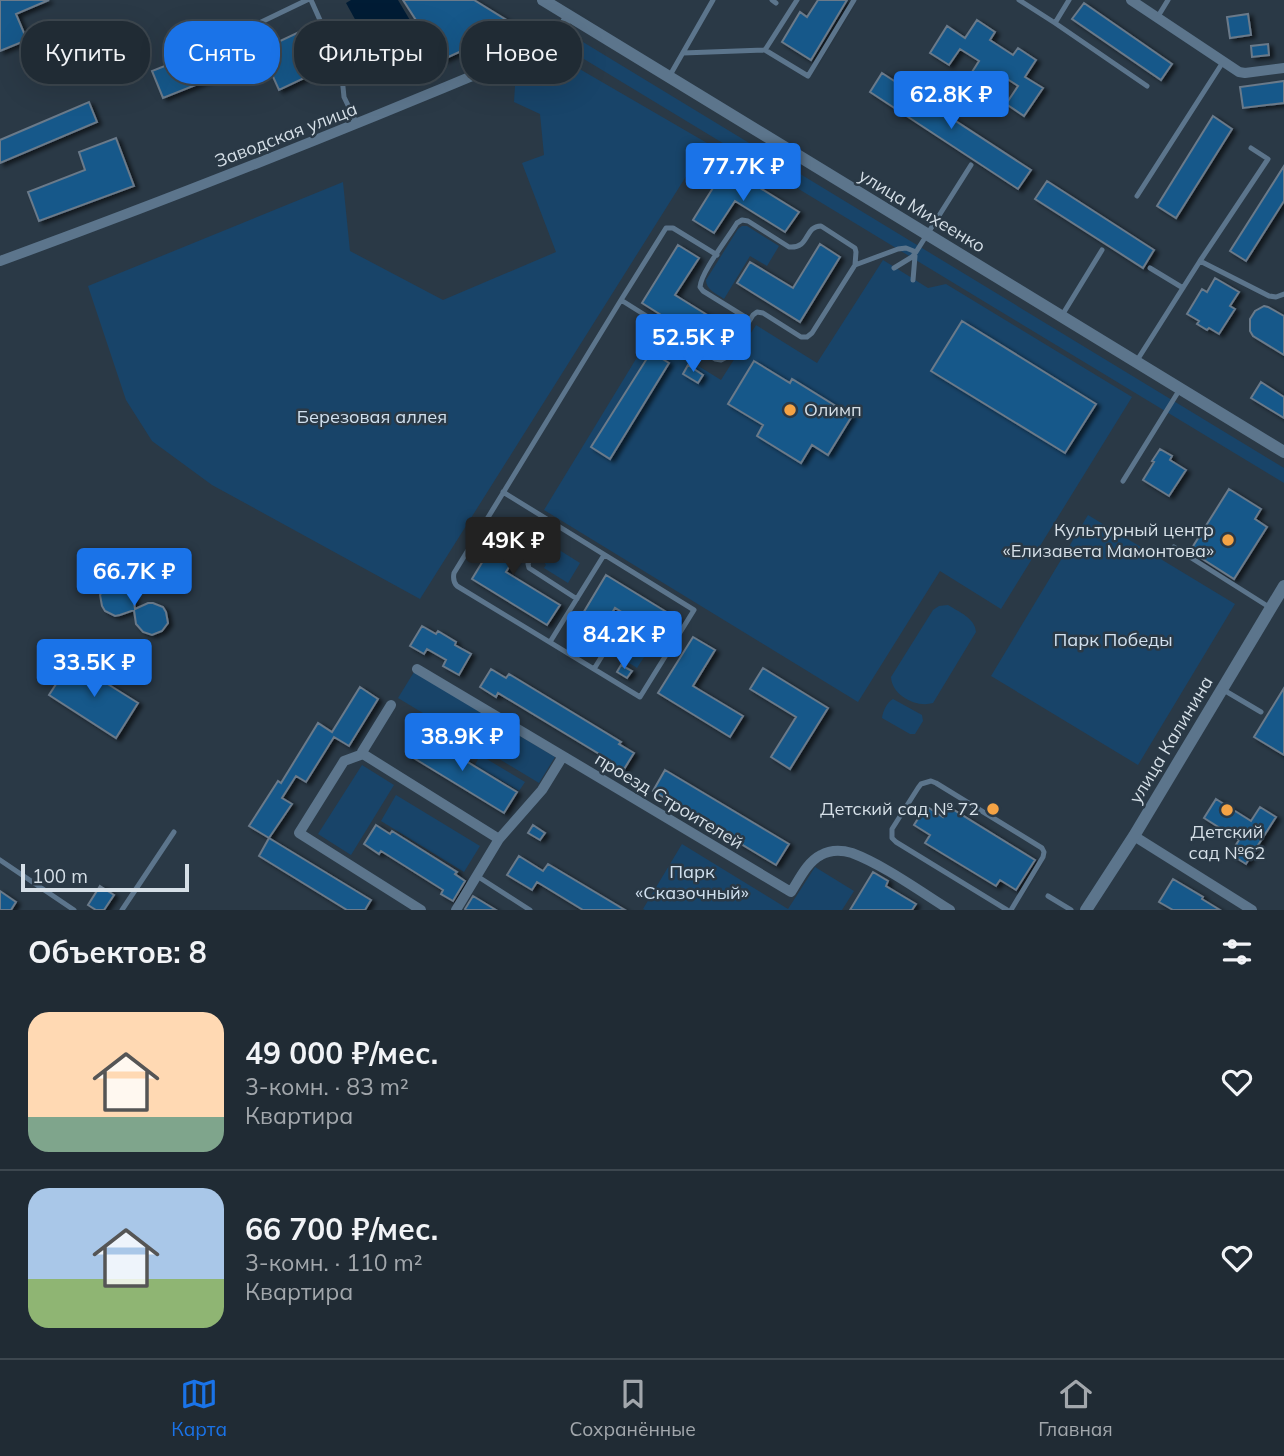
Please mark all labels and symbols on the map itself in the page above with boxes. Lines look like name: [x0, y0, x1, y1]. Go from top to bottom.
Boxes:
pin: 62.8K ₽: [886, 72, 1016, 131]
street label: Заводская улица: [211, 97, 360, 172]
pin: 77.7K ₽: [678, 144, 808, 203]
street label: улица Михеенко: [855, 164, 990, 257]
pin: 52.5K ₽: [628, 314, 758, 374]
place label: Олимп: [804, 398, 862, 421]
marker: Олимп: [782, 402, 798, 418]
park label: Березовая аллея: [297, 405, 447, 428]
pin: 49K ₽: [464, 518, 562, 577]
place label: Культурный центр «Елизавета Мамонтова»: [1003, 518, 1214, 562]
marker: Культурный центр «Елизавета Мамонтова»: [1220, 532, 1236, 548]
pin: 66.7K ₽: [69, 548, 199, 608]
pin: 84.2K ₽: [559, 612, 689, 671]
park label: Парк Победы: [1053, 628, 1173, 651]
pin: 33.5K ₽: [29, 640, 159, 699]
street label: улица Калинина: [1124, 672, 1218, 808]
pin: 38.9K ₽: [397, 714, 527, 773]
street label: проезд Строителей: [591, 747, 748, 854]
place label: Детский сад № 72: [820, 797, 979, 820]
marker: Детский сад № 72: [985, 801, 1001, 817]
marker: Детский сад №62: [1219, 802, 1235, 818]
place label: Детский сад №62: [1189, 820, 1265, 864]
park label: Парк «Сказочный»: [635, 860, 749, 904]
scale bar: [21, 861, 189, 893]

